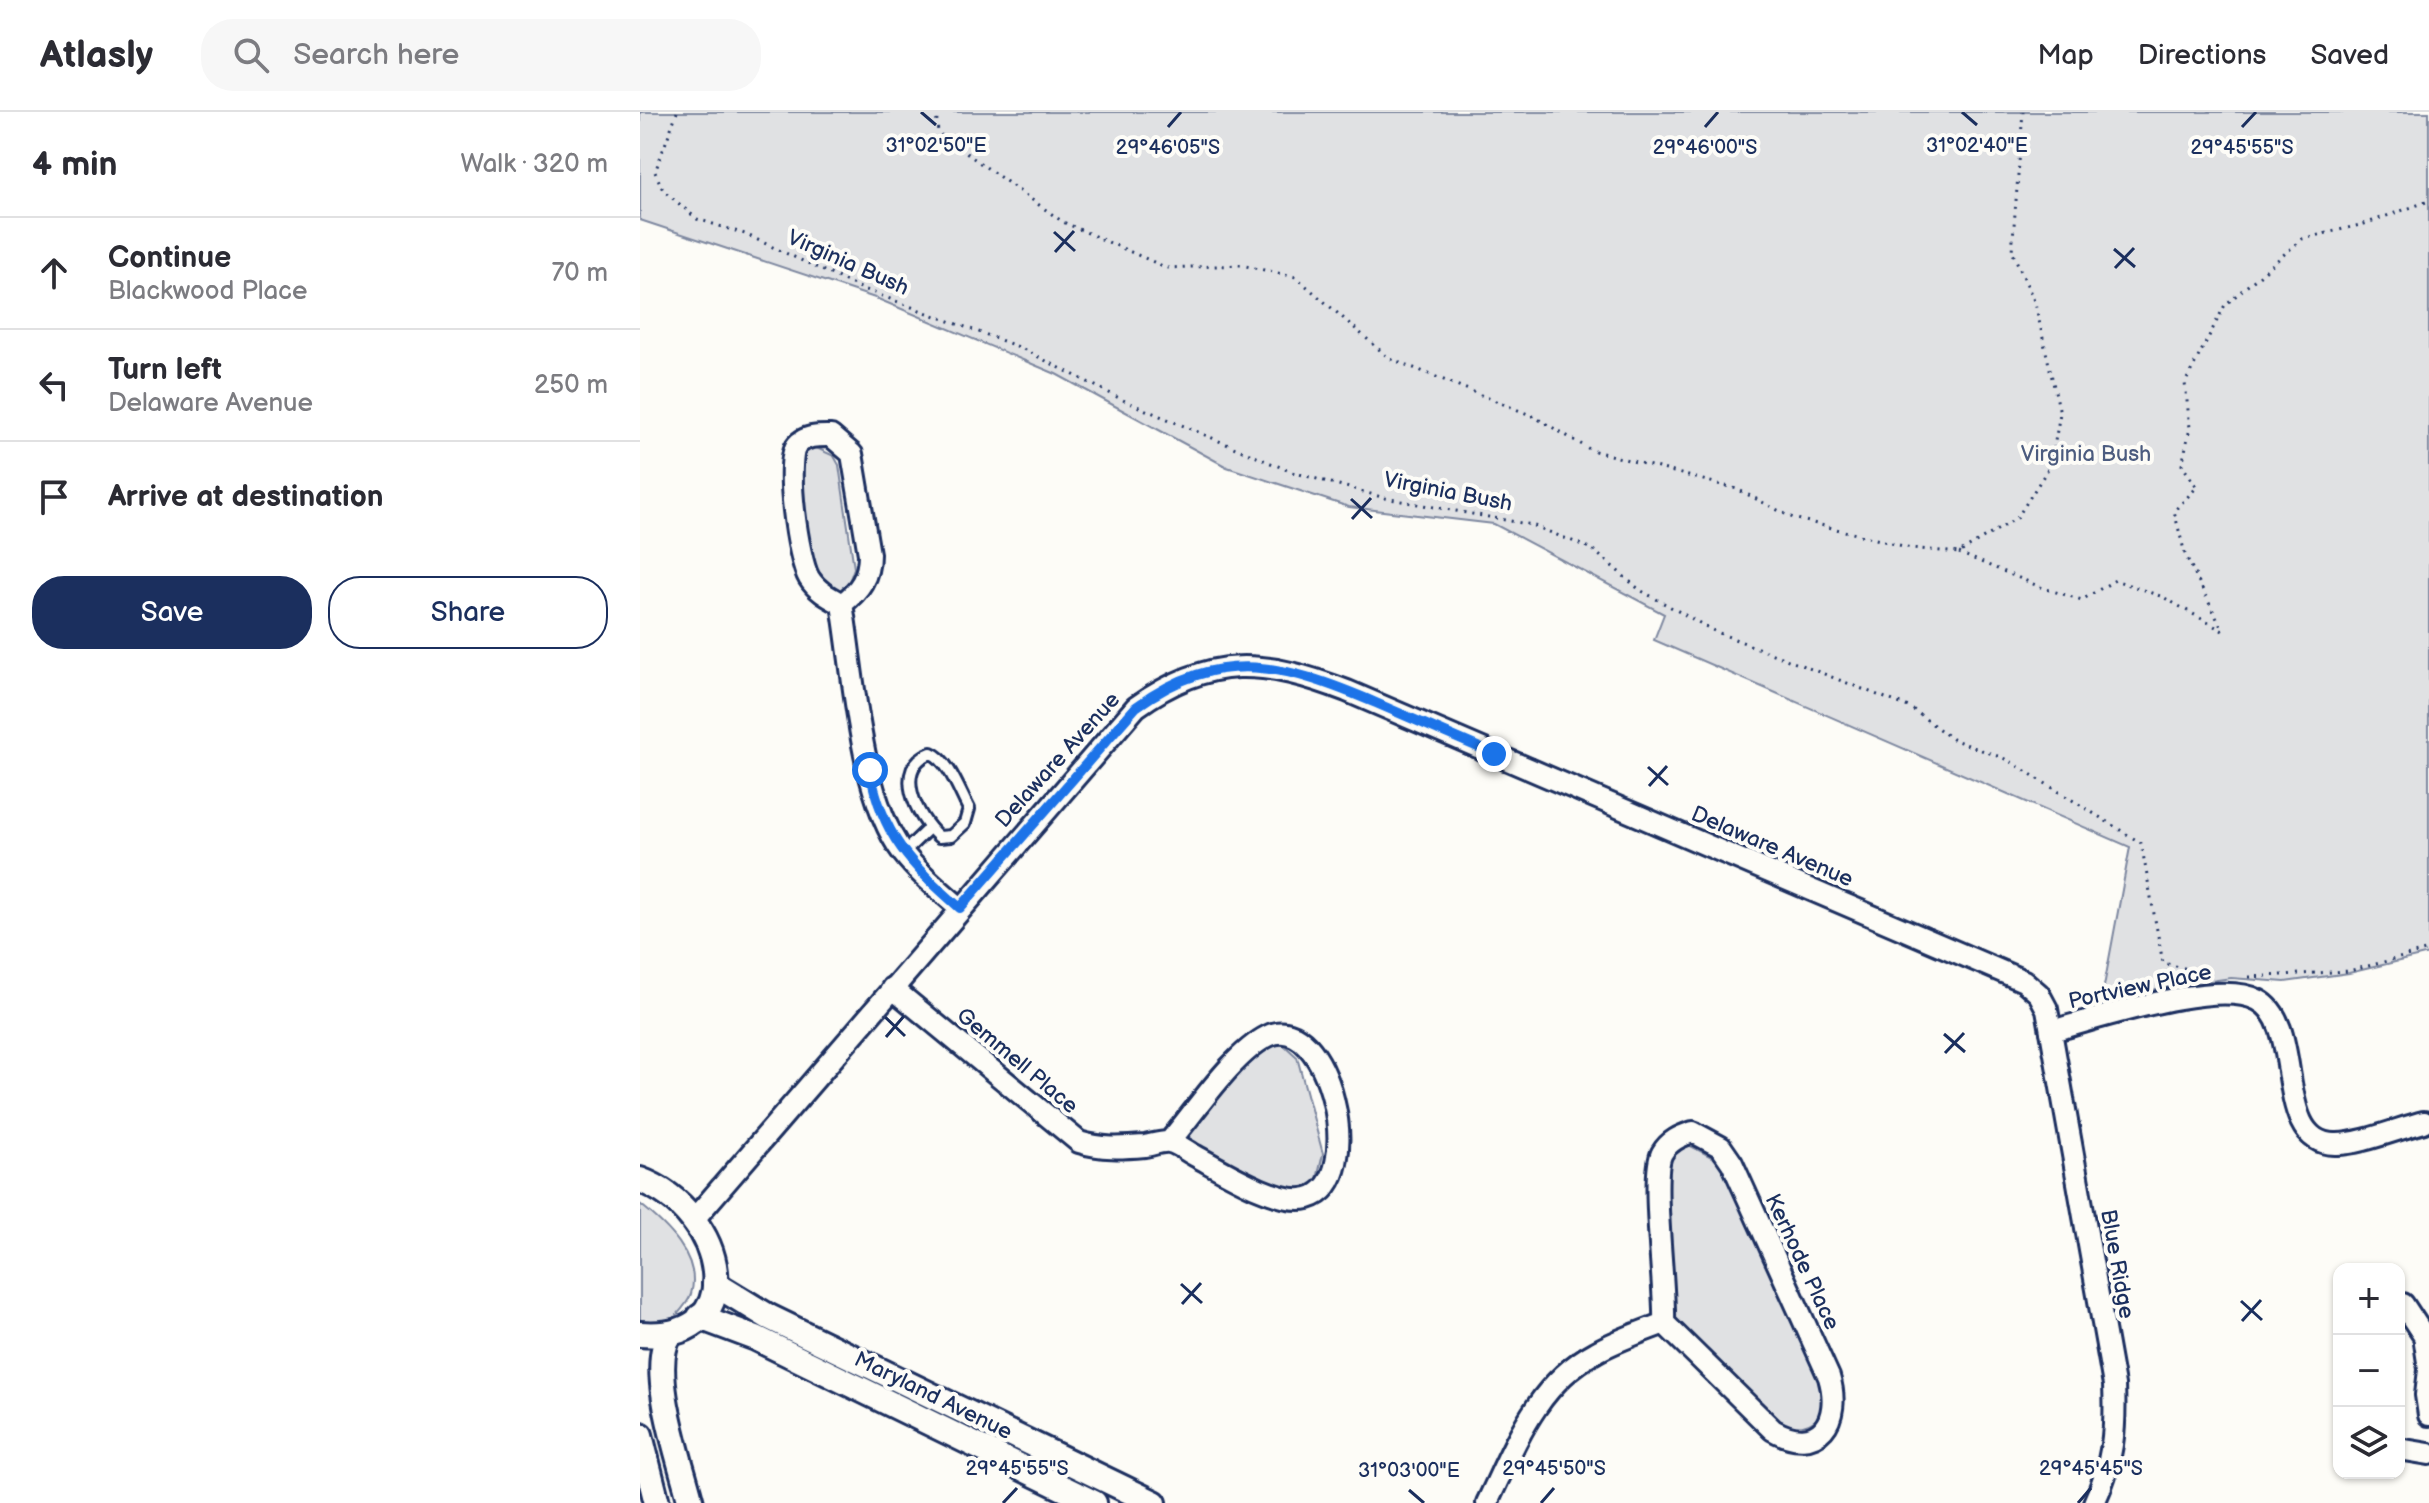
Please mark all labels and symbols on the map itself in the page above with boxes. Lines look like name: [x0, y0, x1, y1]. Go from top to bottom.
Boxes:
text: 31°02'50"E: [885, 134, 987, 158]
text: 31°02'40"E: [1926, 134, 2028, 158]
text: 29°46'05"S: [1116, 136, 1220, 160]
text: 29°46'00"S: [1653, 136, 1757, 160]
text: 29°45'55"S: [2190, 136, 2294, 160]
street label: Virginia Bush: [783, 224, 913, 302]
park label: Virginia Bush: [2021, 441, 2151, 468]
street label: Virginia Bush: [1381, 466, 1515, 518]
street label: Delaware Avenue: [990, 687, 1126, 833]
route end: [1476, 736, 1512, 772]
route start: [852, 752, 888, 788]
street label: Delaware Avenue: [1687, 801, 1857, 893]
street label: Portview Place: [2066, 959, 2214, 1015]
street label: Gemmell Place: [951, 1002, 1083, 1120]
street label: Kerhode Place: [1759, 1190, 1845, 1334]
street label: Blue Ridge: [2094, 1207, 2140, 1321]
street label: Maryland Avenue: [850, 1346, 1016, 1446]
text: 29°45'55"S: [965, 1457, 1069, 1481]
text: 29°45'50"S: [1502, 1457, 1606, 1481]
text: 29°45'45"S: [2039, 1457, 2143, 1481]
text: 31°03'00"E: [1358, 1459, 1460, 1483]

